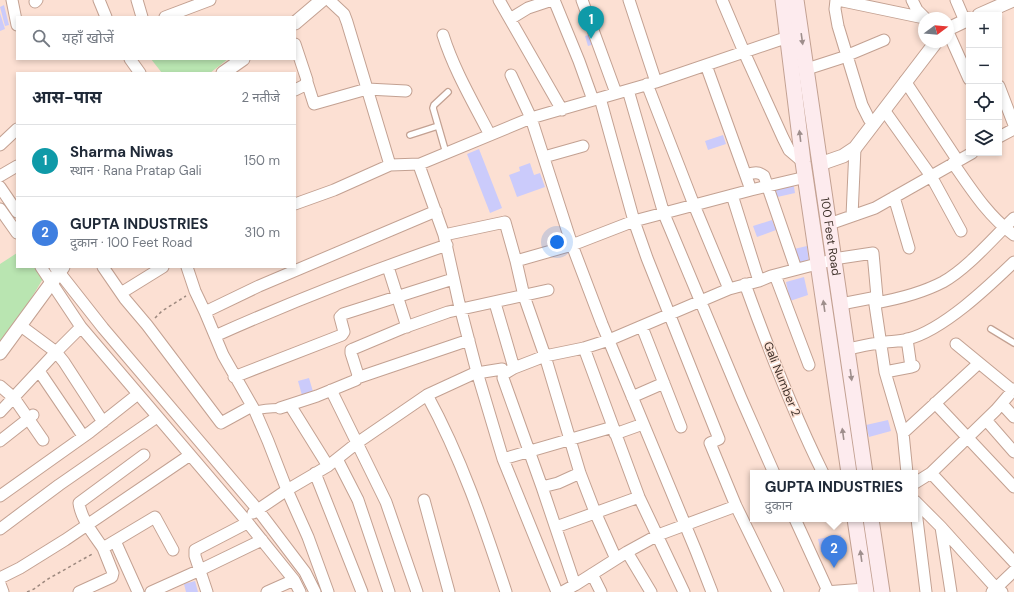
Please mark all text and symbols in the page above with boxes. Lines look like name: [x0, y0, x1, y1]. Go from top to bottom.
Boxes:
pin: 1: [578, 6, 604, 39]
north arrow: [918, 12, 954, 48]
map controls: [966, 12, 1002, 156]
button: +: [966, 12, 1002, 48]
search box: [16, 16, 296, 60]
icon: search: [30, 27, 52, 49]
text: यहाँ खोजें: [62, 28, 114, 48]
one-way arrow: [799, 33, 805, 45]
button: −: [966, 48, 1002, 84]
button: locate: [966, 84, 1002, 120]
text: आस-पास: [32, 86, 102, 108]
text: 2 नतीजे: [241, 89, 280, 106]
button: layers: [966, 120, 1002, 156]
one-way arrow: [797, 129, 803, 142]
text: Sharma Niwas: [70, 142, 173, 162]
text: 1: [43, 152, 47, 169]
text: 150 m: [244, 152, 280, 169]
text: स्थान · Rana Pratap Gali: [70, 162, 202, 179]
street label: 100 Feet Road: [817, 196, 844, 277]
text: GUPTA INDUSTRIES: [70, 214, 208, 234]
text: 2: [41, 224, 49, 241]
text: 310 m: [245, 224, 280, 241]
your location: [547, 232, 567, 252]
text: दुकान · 100 Feet Road: [70, 234, 192, 251]
one-way arrow: [821, 300, 827, 312]
street label: Gali Number 2: [760, 339, 804, 419]
one-way arrow: [848, 369, 854, 381]
one-way arrow: [840, 428, 846, 440]
popup: [750, 470, 918, 522]
text: GUPTA INDUSTRIES: [765, 477, 903, 497]
text: दुकान: [765, 497, 792, 514]
pin: 2: [821, 535, 847, 568]
one-way arrow: [858, 549, 864, 562]

